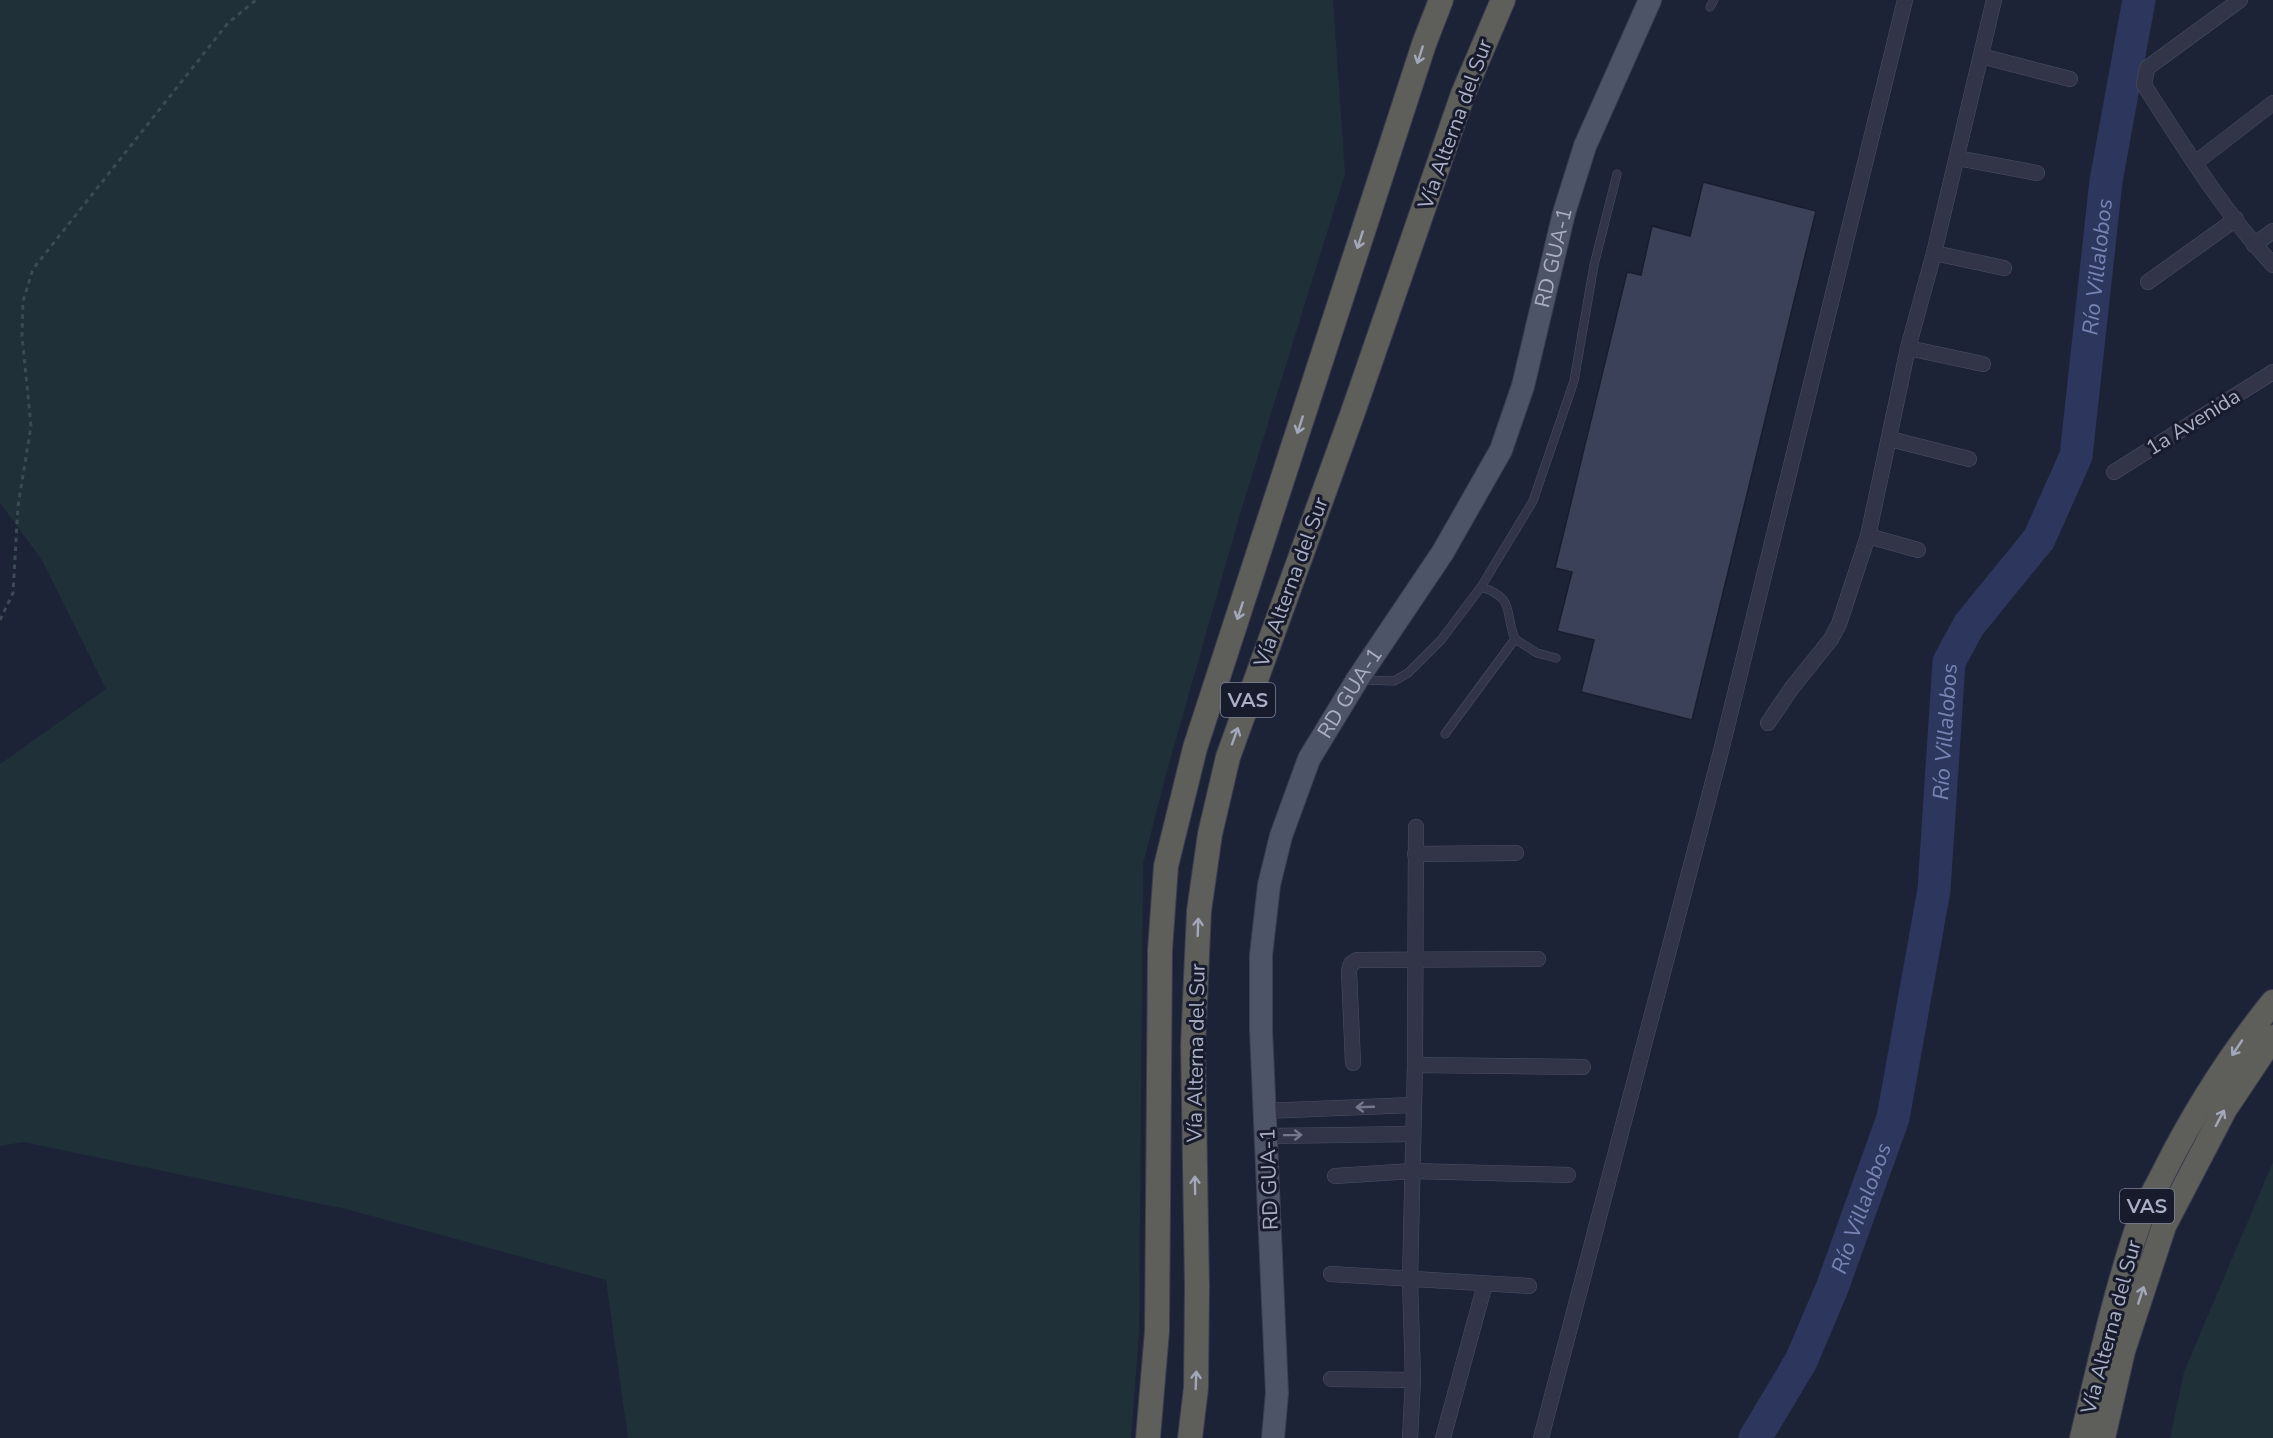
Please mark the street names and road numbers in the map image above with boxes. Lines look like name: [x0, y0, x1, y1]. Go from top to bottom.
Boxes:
street label: Vía Alterna del Sur: [1411, 35, 1499, 214]
street label: RD GUA-1: [1528, 205, 1579, 310]
street label: 1a Avenida: [2141, 382, 2245, 462]
street label: Vía Alterna del Sur: [1247, 493, 1335, 672]
street label: RD GUA-1: [1311, 642, 1389, 743]
road number: VAS: [1221, 683, 1275, 717]
street label: Vía Alterna del Sur: [1180, 963, 1212, 1144]
street label: RD GUA-1: [1253, 1128, 1285, 1230]
road number: VAS: [2120, 1189, 2174, 1223]
street label: Vía Alterna del Sur: [2074, 1237, 2148, 1418]

